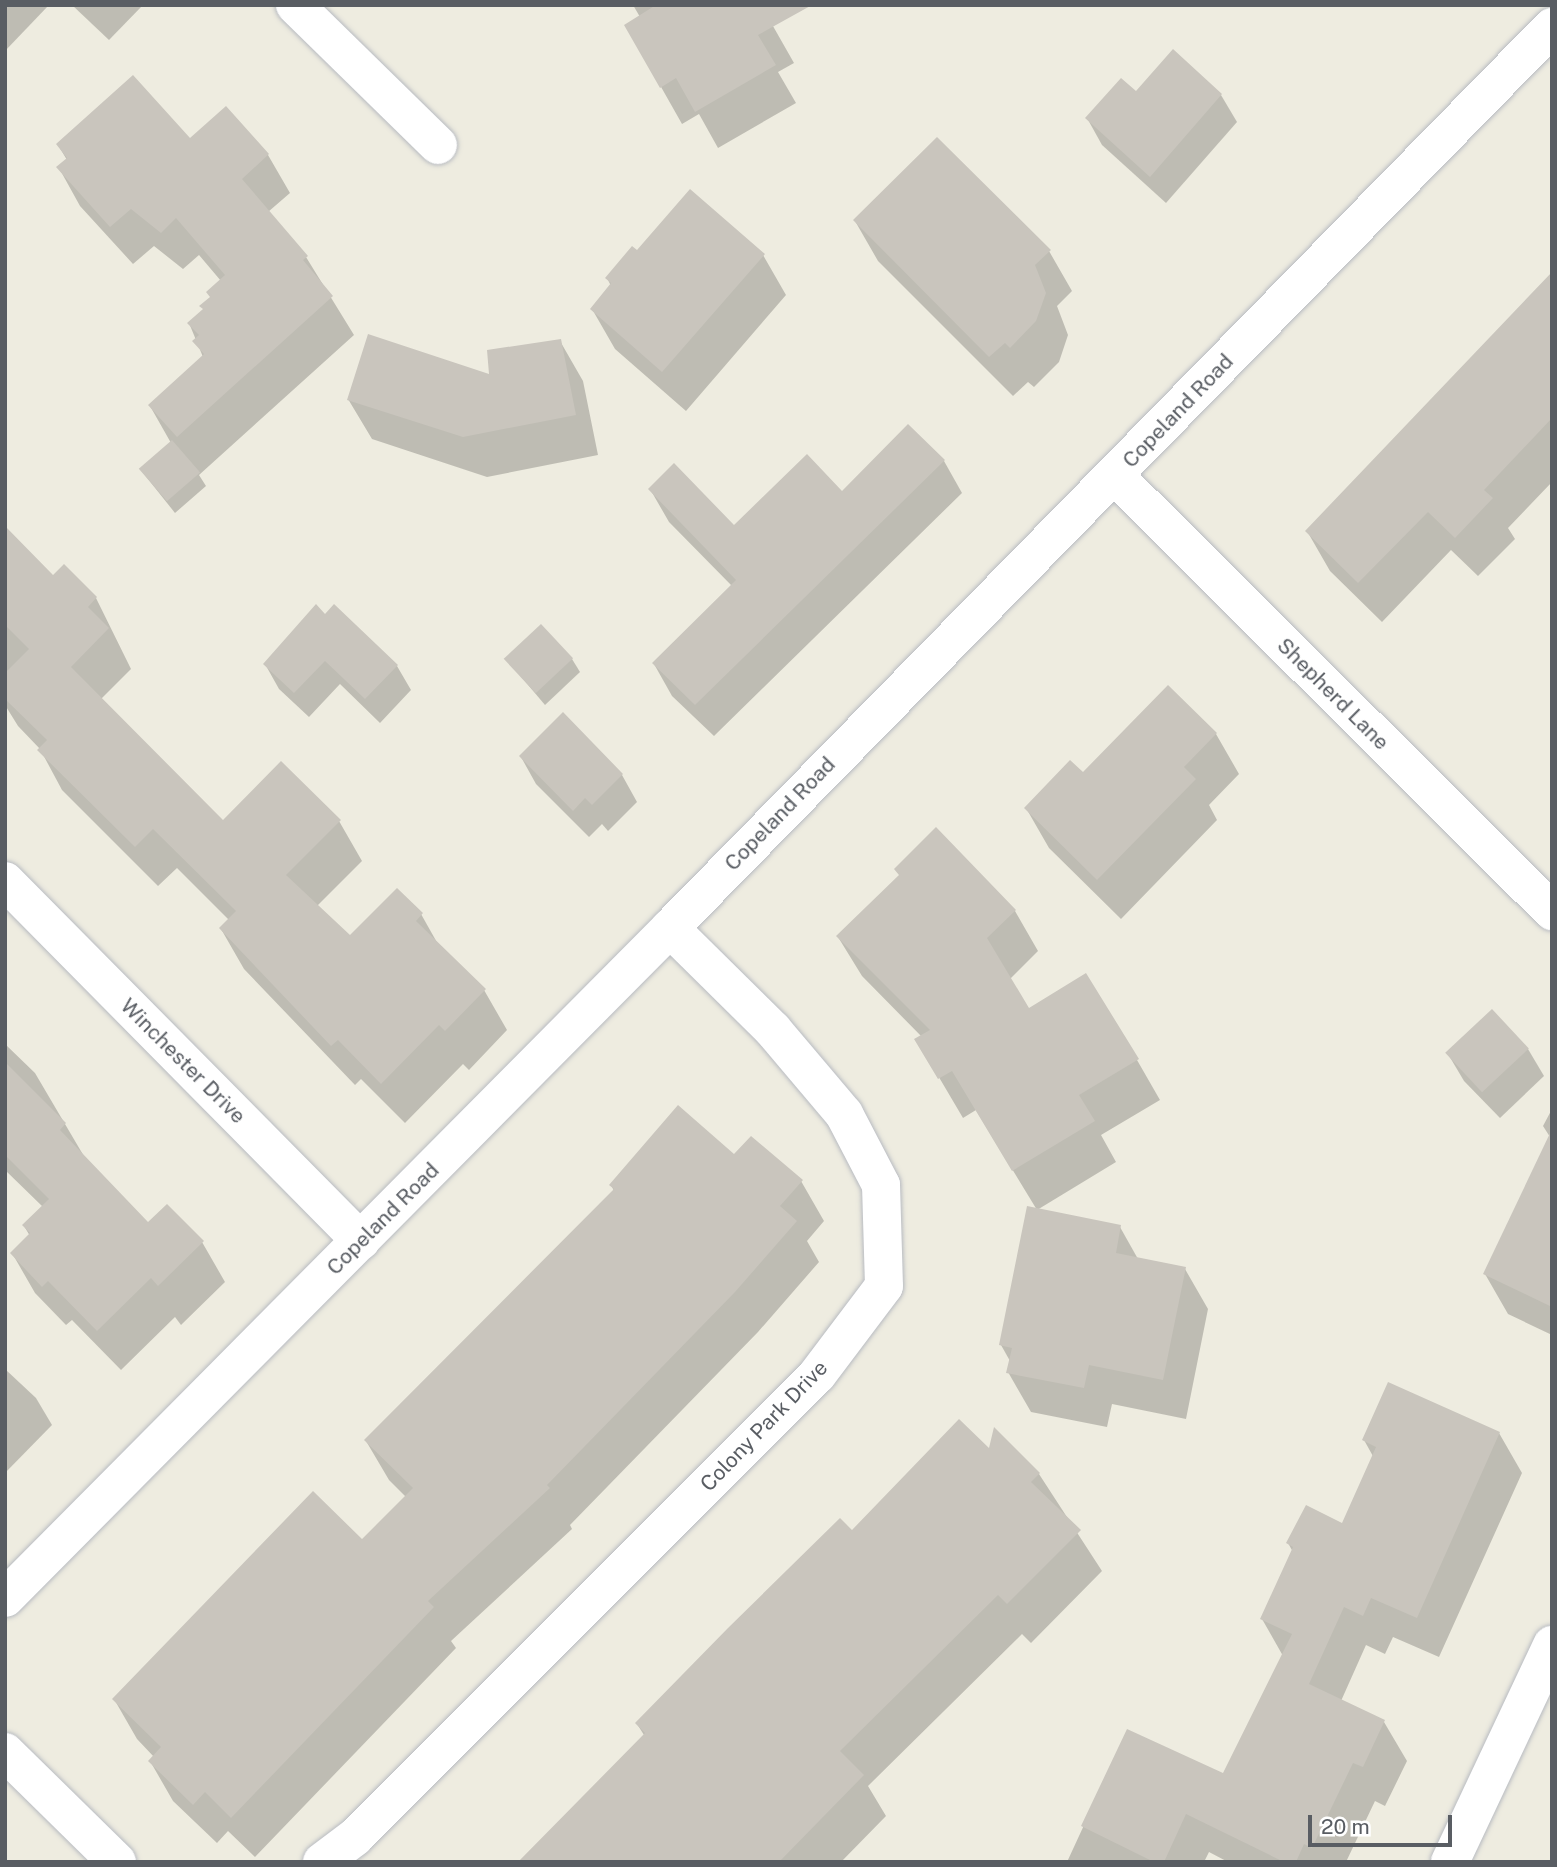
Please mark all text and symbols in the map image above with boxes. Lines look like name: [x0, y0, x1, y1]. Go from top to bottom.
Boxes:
street label: Copeland Road: [1118, 349, 1238, 473]
street label: Shepherd Lane: [1272, 633, 1394, 755]
street label: Copeland Road: [720, 752, 840, 876]
street label: Winchester Drive: [115, 993, 251, 1129]
street label: Copeland Road: [322, 1158, 444, 1280]
street label: Colony Park Drive: [695, 1355, 833, 1497]
scale bar: [1312, 1800, 1456, 1844]
text: 20 m: [1321, 1814, 1370, 1839]

